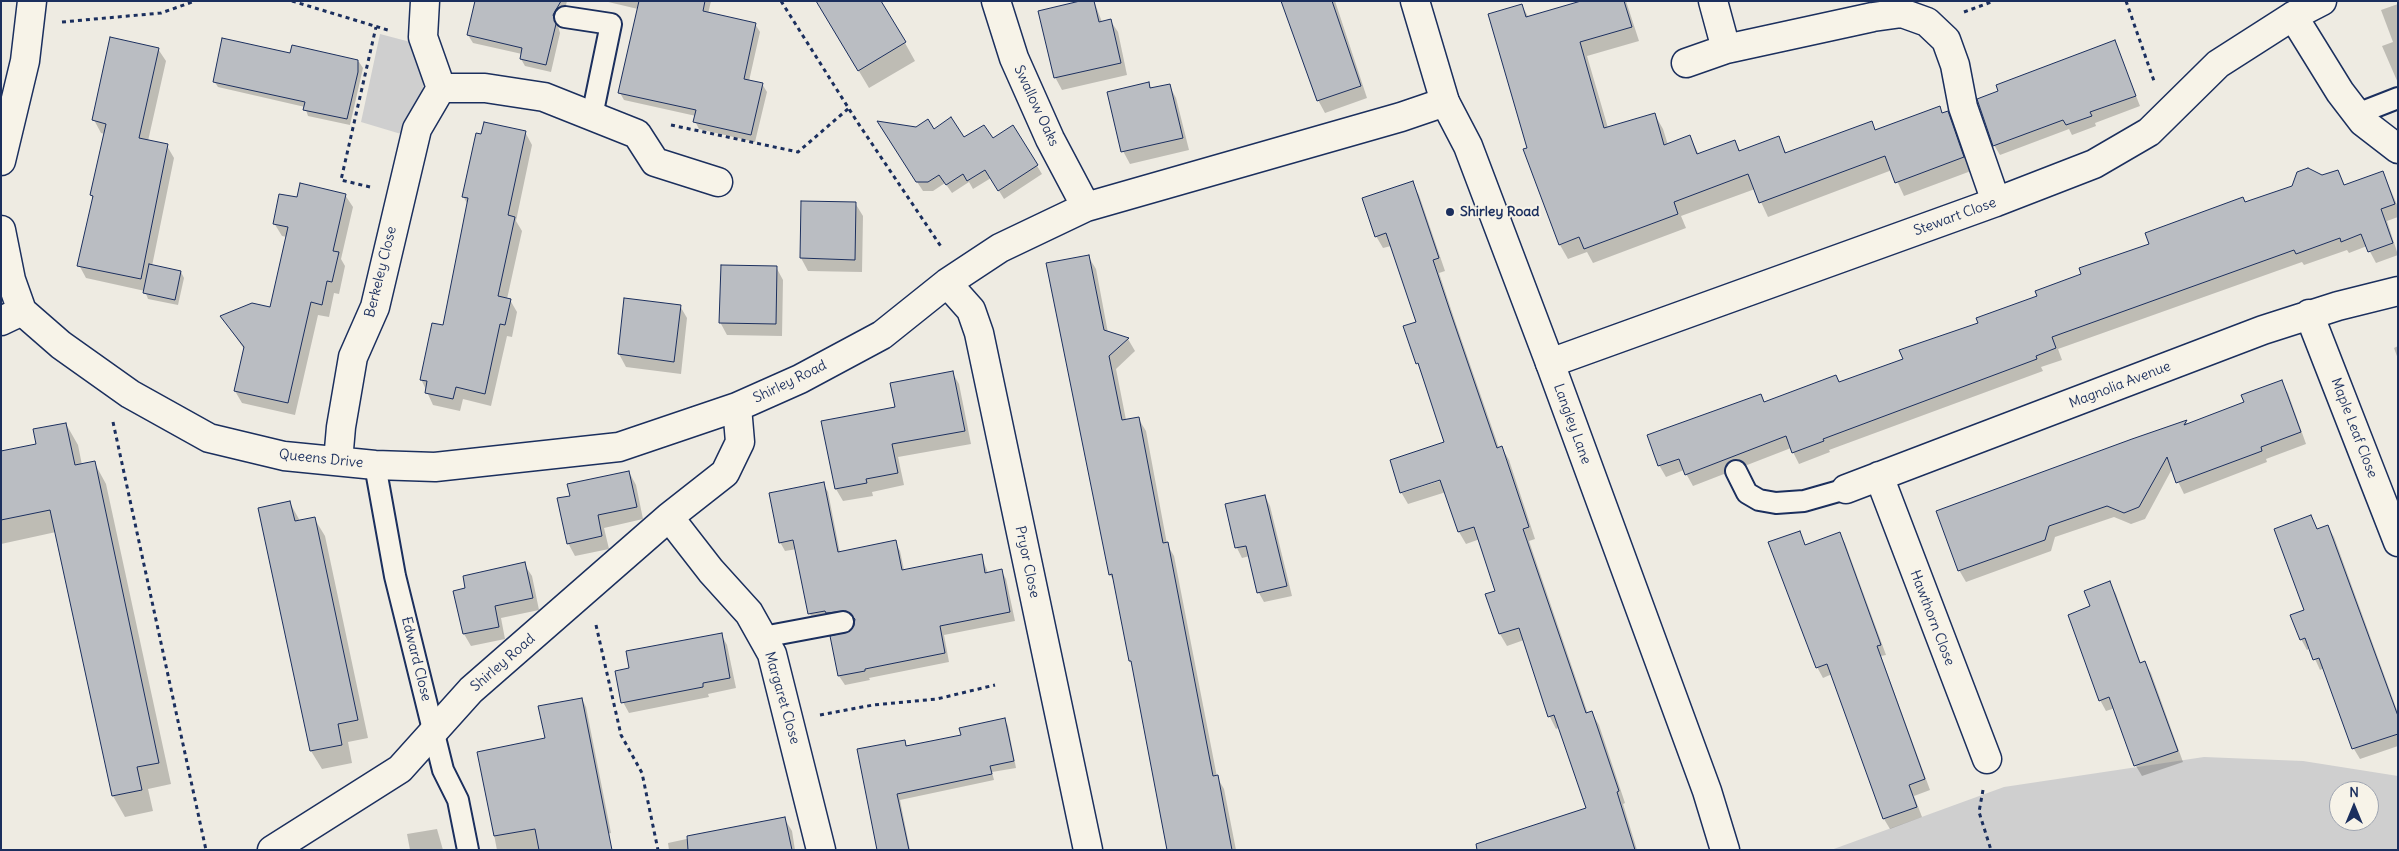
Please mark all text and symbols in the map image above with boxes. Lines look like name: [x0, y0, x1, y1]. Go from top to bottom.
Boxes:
street label: Swallow Oaks: [1010, 63, 1062, 149]
street label: Stewart Close: [1911, 194, 1999, 240]
place label: Shirley Road: [1460, 204, 1540, 220]
marker: Shirley Road: [1444, 206, 1456, 218]
street label: Berkeley Close: [362, 225, 400, 319]
street label: Shirley Road: [751, 357, 829, 407]
street label: Magnolia Avenue: [2067, 358, 2173, 412]
street label: Maple Leaf Close: [2327, 376, 2381, 480]
street label: Langley Lane: [1550, 381, 1594, 467]
street label: Queens Drive: [278, 446, 364, 472]
street label: Pryor Close: [1011, 524, 1043, 600]
street label: Hawthorn Close: [1906, 568, 1958, 668]
street label: Edward Close: [397, 615, 435, 703]
street label: Shirley Road: [467, 631, 539, 695]
street label: Margaret Close: [761, 650, 803, 746]
north arrow: [2329, 781, 2379, 831]
text: N: [2349, 783, 2359, 801]

